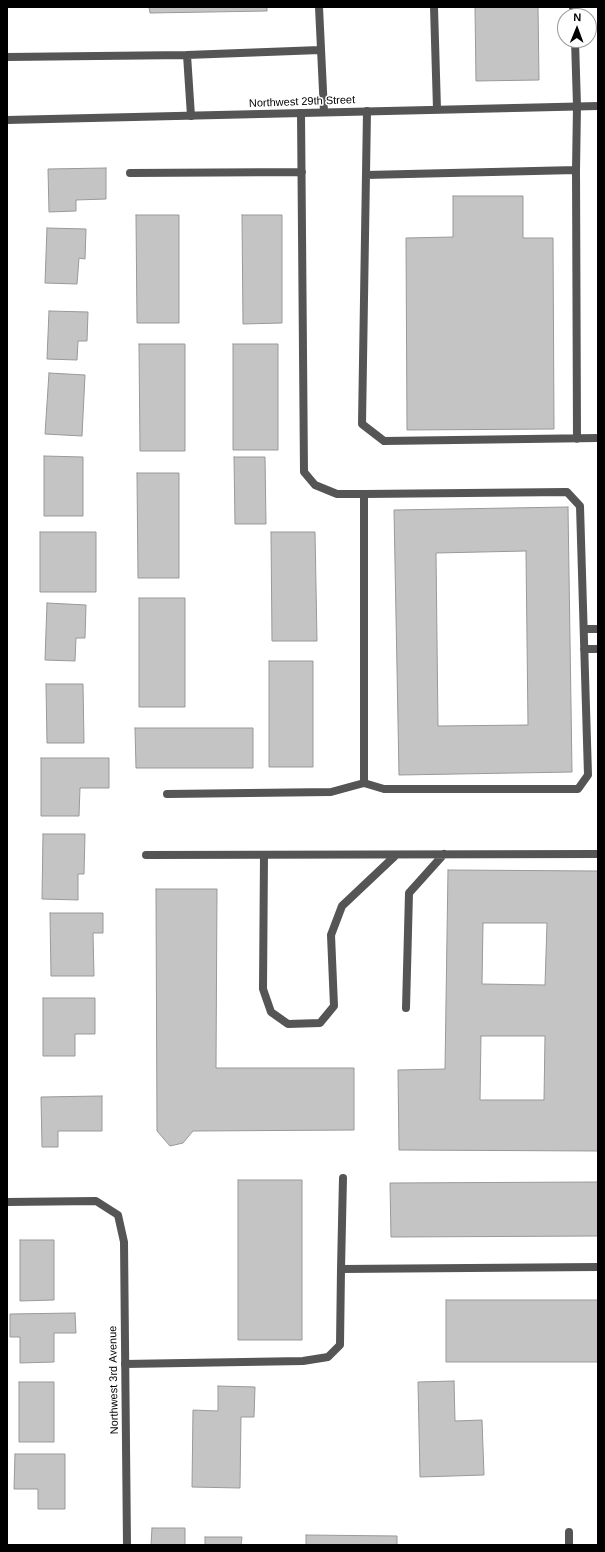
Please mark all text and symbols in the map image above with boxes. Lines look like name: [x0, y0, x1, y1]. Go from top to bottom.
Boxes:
north arrow: [557, 8, 597, 48]
text: N: [573, 11, 581, 23]
street label: Northwest 29th Street: [249, 94, 355, 110]
street label: Northwest 3rd Avenue: [106, 1326, 122, 1434]

